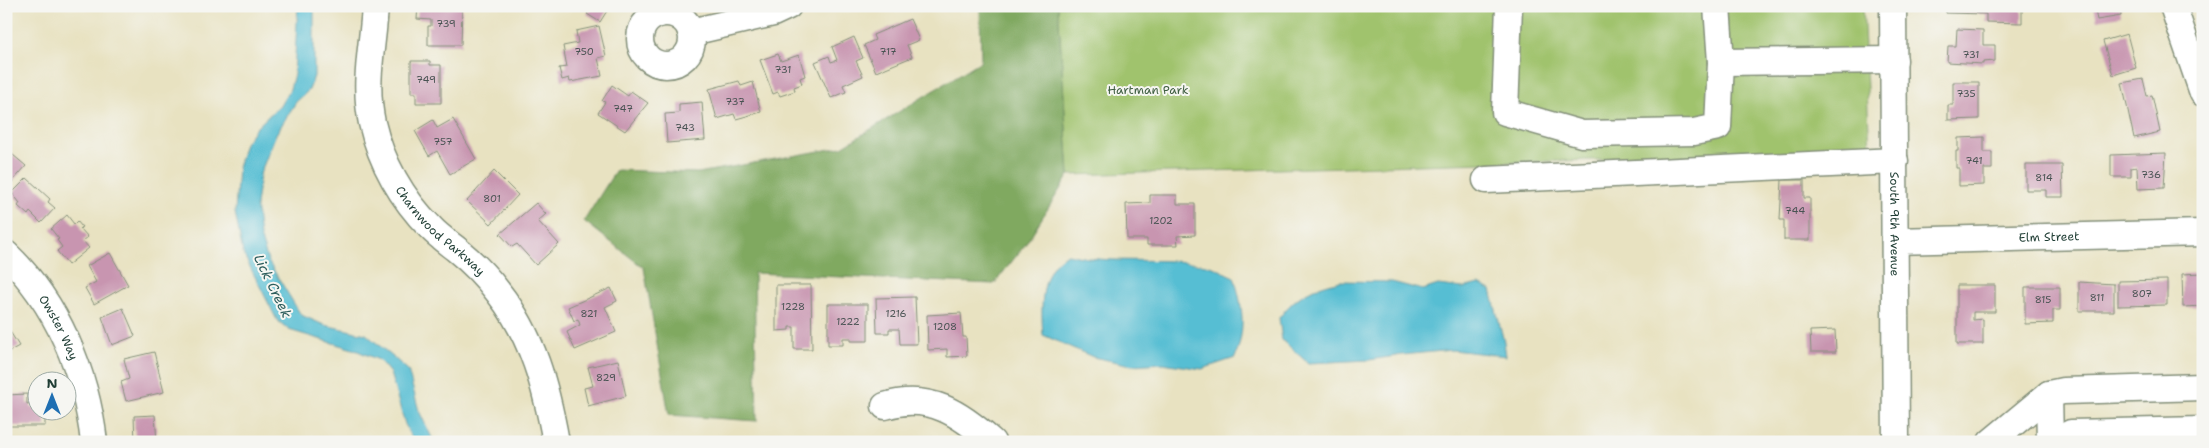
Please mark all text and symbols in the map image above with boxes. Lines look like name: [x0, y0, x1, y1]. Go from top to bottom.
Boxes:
house number: 739: [436, 17, 456, 30]
house number: 750: [574, 45, 594, 58]
house number: 717: [879, 45, 897, 58]
house number: 731: [1963, 48, 1979, 61]
house number: 731: [775, 63, 791, 76]
house number: 749: [416, 73, 436, 86]
park label: Hartman Park: [1107, 82, 1189, 98]
house number: 735: [1956, 87, 1976, 100]
house number: 737: [725, 95, 745, 108]
house number: 747: [613, 102, 633, 115]
house number: 743: [675, 121, 695, 134]
house number: 757: [433, 135, 453, 148]
house number: 741: [1965, 154, 1983, 167]
house number: 736: [2141, 168, 2161, 181]
house number: 814: [2035, 171, 2053, 184]
street label: South 9th Avenue: [1886, 172, 1903, 277]
street label: Charnwood Parkway: [392, 183, 488, 279]
house number: 801: [483, 192, 501, 205]
house number: 744: [1785, 204, 1805, 217]
house number: 1202: [1149, 214, 1173, 227]
street label: Elm Street: [2018, 228, 2080, 246]
water label: Lick Creek: [250, 251, 296, 321]
house number: 807: [2132, 287, 2152, 300]
house number: 811: [2090, 291, 2104, 304]
street label: Owster Way: [35, 292, 82, 362]
house number: 815: [2035, 293, 2051, 306]
house number: 1228: [781, 300, 805, 313]
house number: 821: [580, 307, 598, 320]
house number: 1216: [885, 307, 907, 320]
house number: 1222: [836, 315, 860, 328]
house number: 1208: [933, 320, 957, 333]
north arrow: [28, 370, 78, 420]
house number: 829: [596, 371, 616, 384]
text: N: [46, 374, 58, 392]

